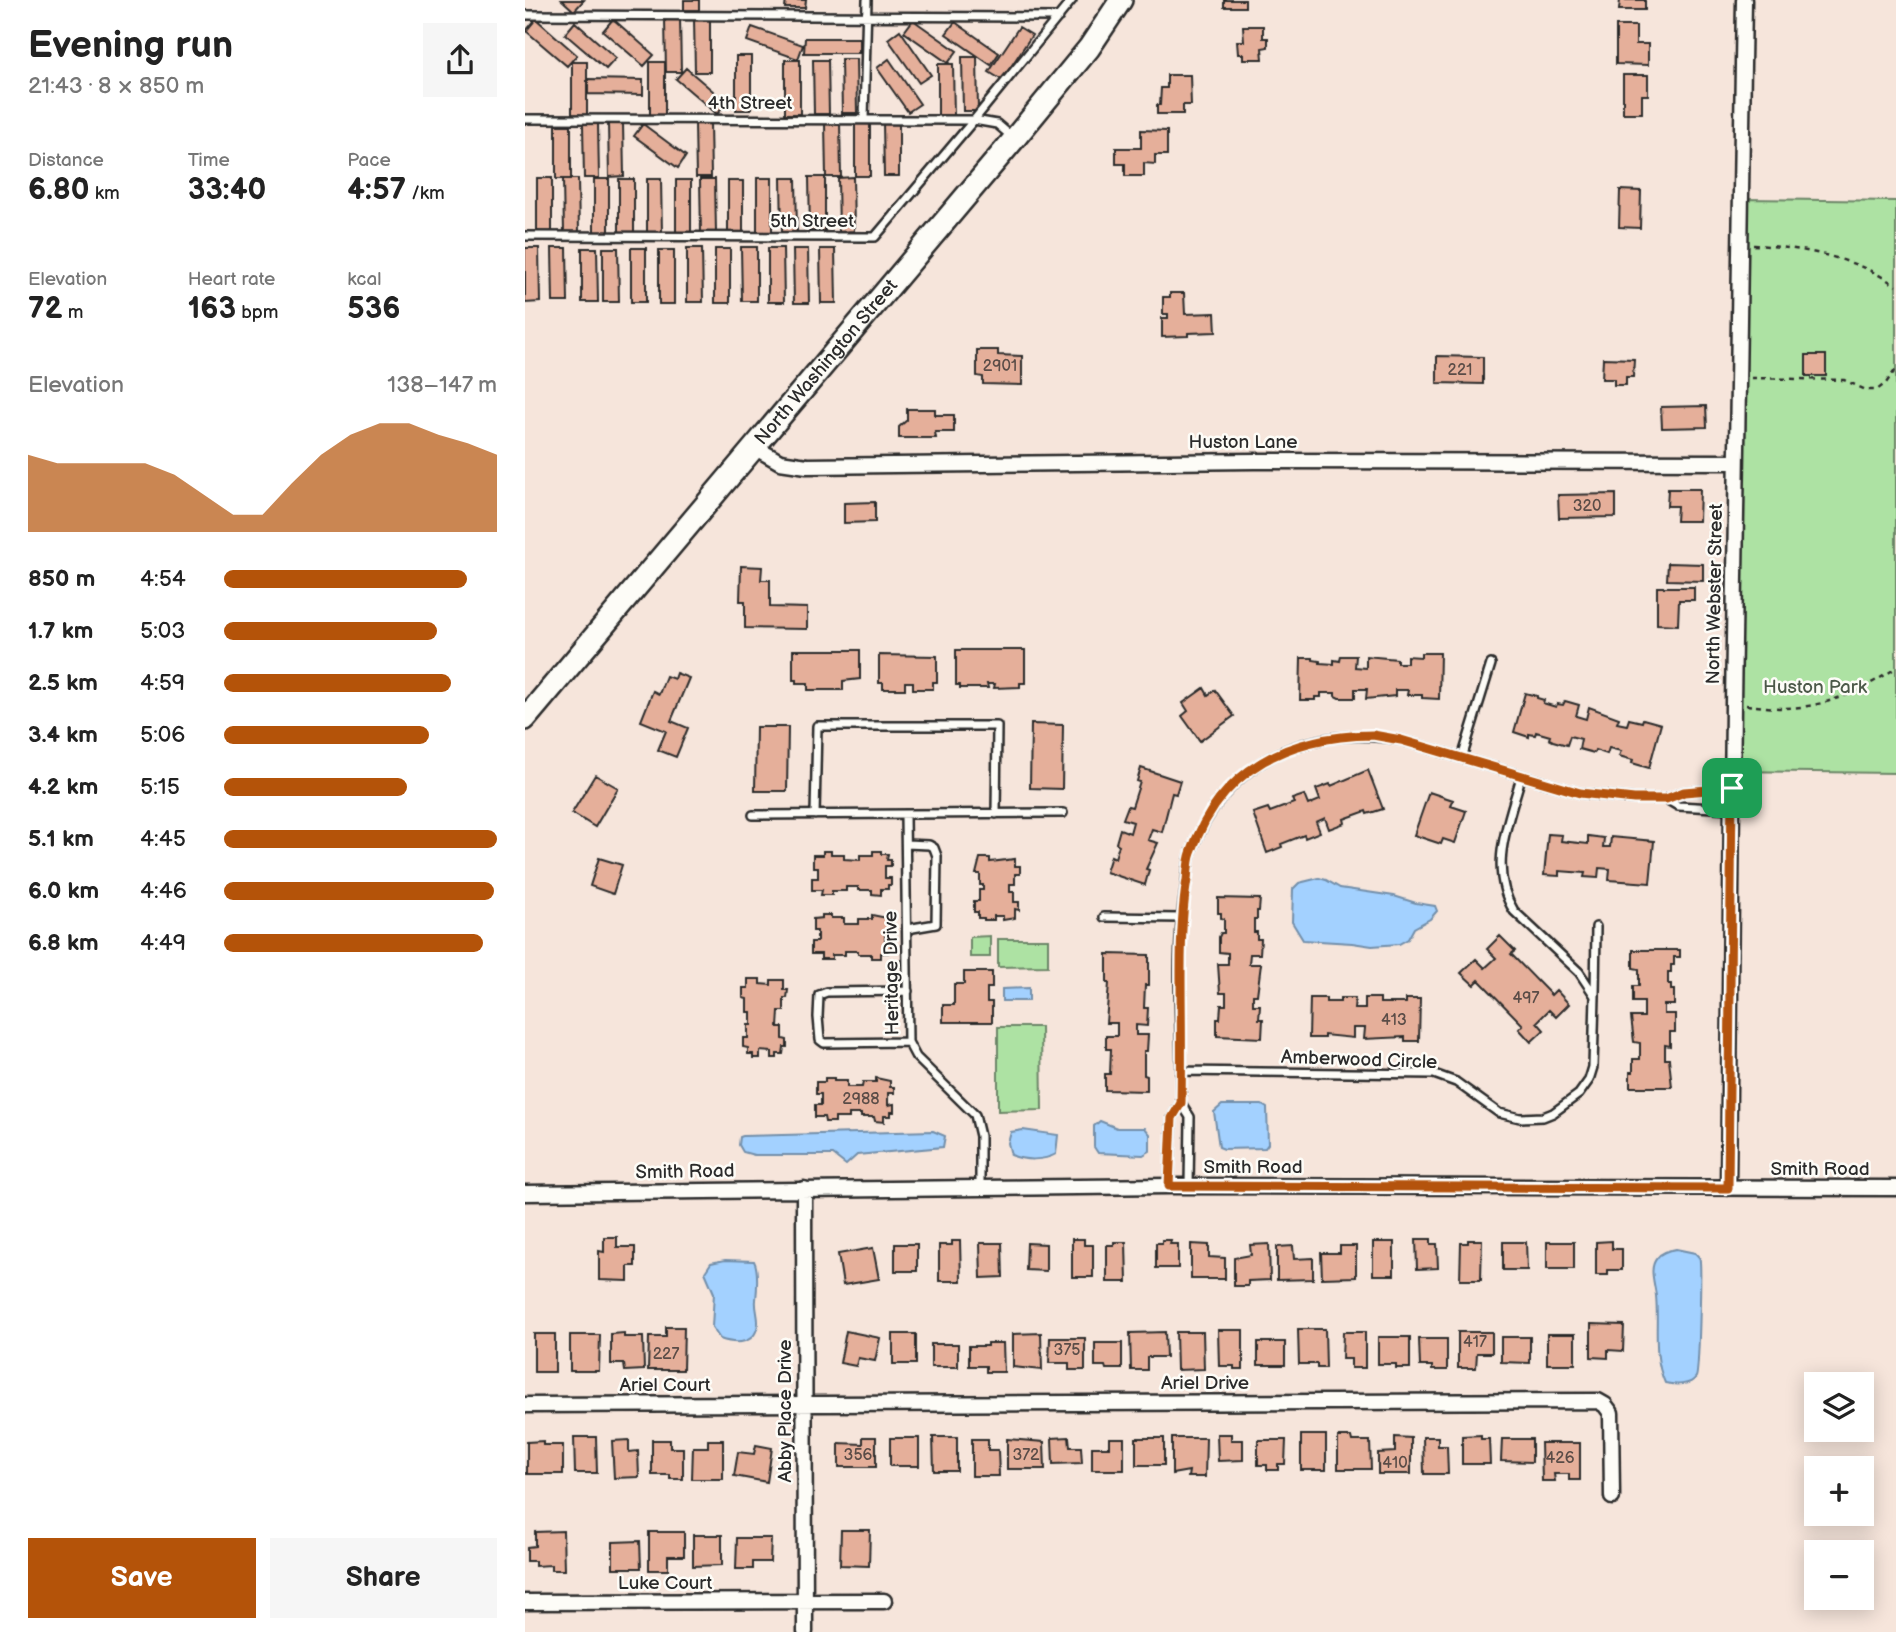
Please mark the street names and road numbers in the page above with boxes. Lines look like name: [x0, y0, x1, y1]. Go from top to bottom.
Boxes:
street label: 4th Street: [708, 92, 793, 115]
street label: 5th Street: [770, 210, 854, 233]
street label: North Washington Street: [750, 274, 903, 450]
street label: Huston Lane: [1189, 431, 1297, 454]
street label: North Webster Street: [1702, 503, 1728, 685]
street label: Heritage Drive: [879, 911, 905, 1035]
street label: Amberwood Circle: [1280, 1046, 1438, 1074]
street label: Smith Road: [1203, 1156, 1303, 1179]
street label: Smith Road: [1770, 1158, 1870, 1181]
street label: Smith Road: [635, 1160, 735, 1184]
street label: Abby Place Drive: [774, 1339, 797, 1483]
street label: Ariel Drive: [1161, 1372, 1249, 1395]
street label: Ariel Court: [619, 1374, 711, 1397]
street label: Luke Court: [618, 1572, 712, 1595]

